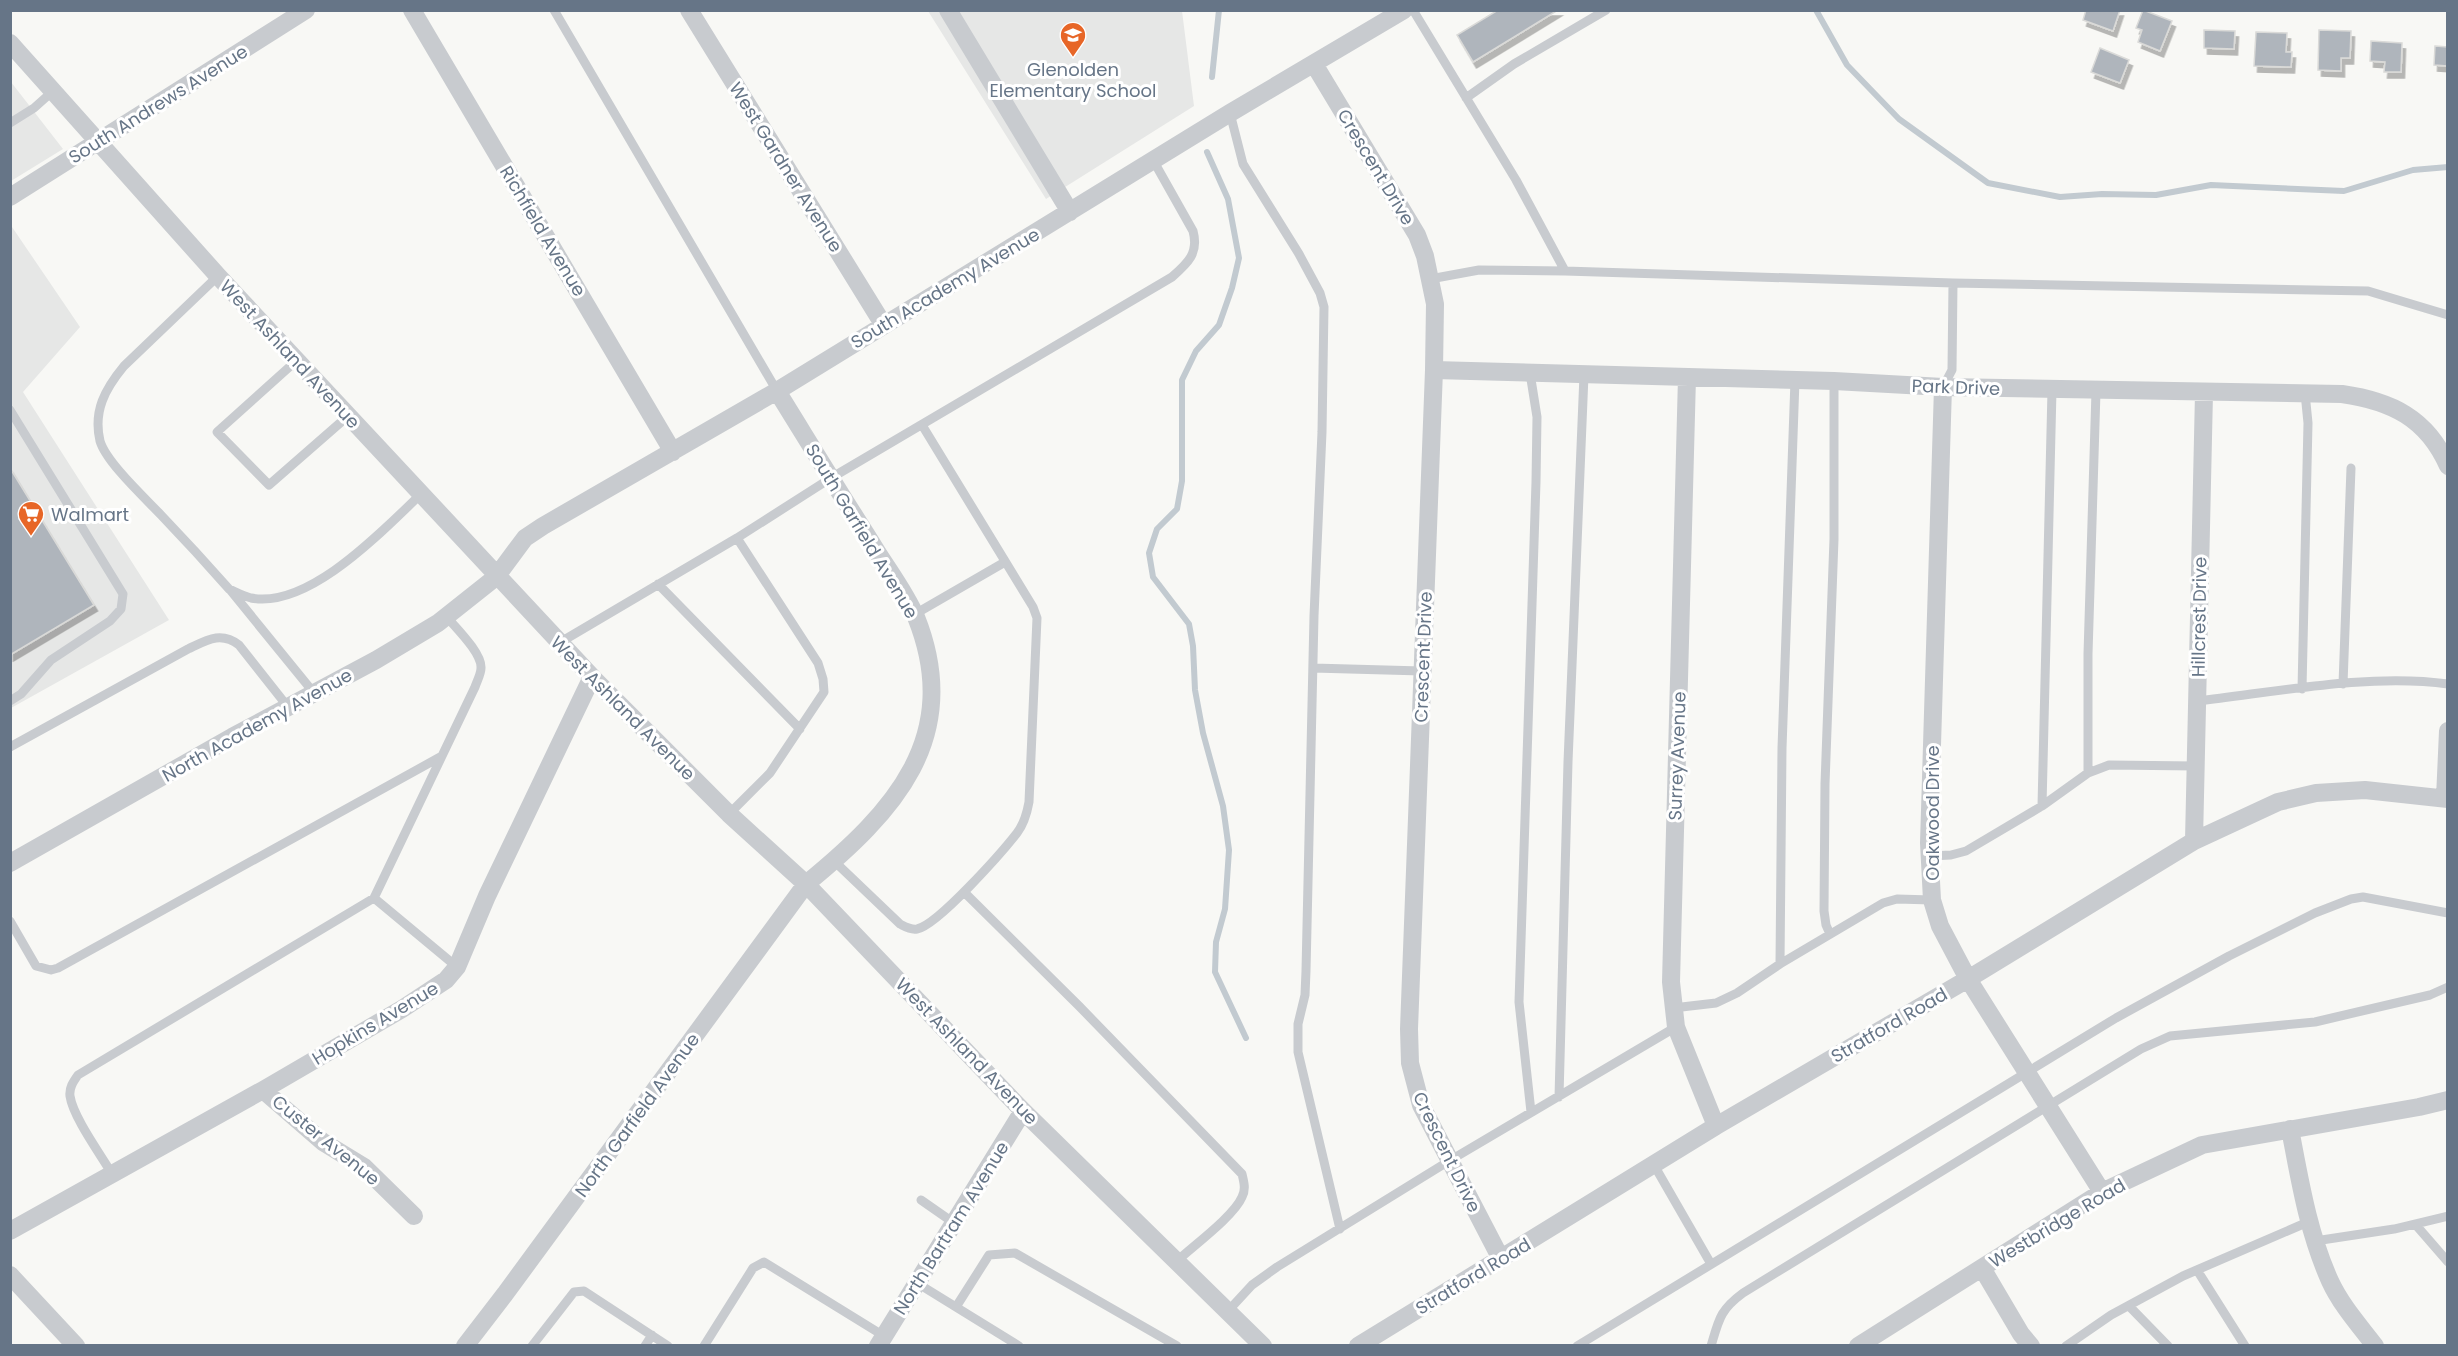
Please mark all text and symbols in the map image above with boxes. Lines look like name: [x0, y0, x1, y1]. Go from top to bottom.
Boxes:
school or university icon: Glenolden Elementary School: [1058, 20, 1088, 58]
street label: South Andrews Avenue: [64, 39, 252, 169]
place label: Glenolden Elementary School: [990, 57, 1156, 103]
street label: West Gardner Avenue: [723, 77, 849, 257]
street label: Crescent Drive: [1331, 104, 1421, 230]
street label: Richfield Avenue: [494, 161, 592, 301]
street label: South Academy Avenue: [846, 222, 1044, 354]
street label: West Ashland Avenue: [214, 274, 366, 434]
street label: Park Drive: [1911, 373, 2001, 401]
street label: South Garfield Avenue: [800, 439, 924, 623]
supermarket icon: Walmart: [16, 499, 46, 537]
place label: Walmart: [51, 502, 129, 527]
street label: Hillcrest Drive: [2185, 557, 2213, 677]
street label: Crescent Drive: [1408, 591, 1438, 723]
street label: West Ashland Avenue: [545, 630, 701, 786]
street label: North Academy Avenue: [158, 662, 356, 788]
street label: Surrey Avenue: [1662, 691, 1692, 821]
street label: Oakwood Drive: [1920, 745, 1945, 881]
street label: West Ashland Avenue: [890, 972, 1044, 1130]
street label: Hopkins Avenue: [307, 975, 443, 1071]
street label: Stratford Road: [1826, 982, 1952, 1068]
street label: North Garfield Avenue: [569, 1028, 705, 1202]
street label: Crescent Drive: [1407, 1088, 1487, 1216]
street label: Custer Avenue: [267, 1089, 385, 1191]
street label: North Bartram Avenue: [887, 1137, 1015, 1319]
street label: Westbridge Road: [1984, 1172, 2130, 1274]
street label: Stratford Road: [1411, 1232, 1535, 1320]

